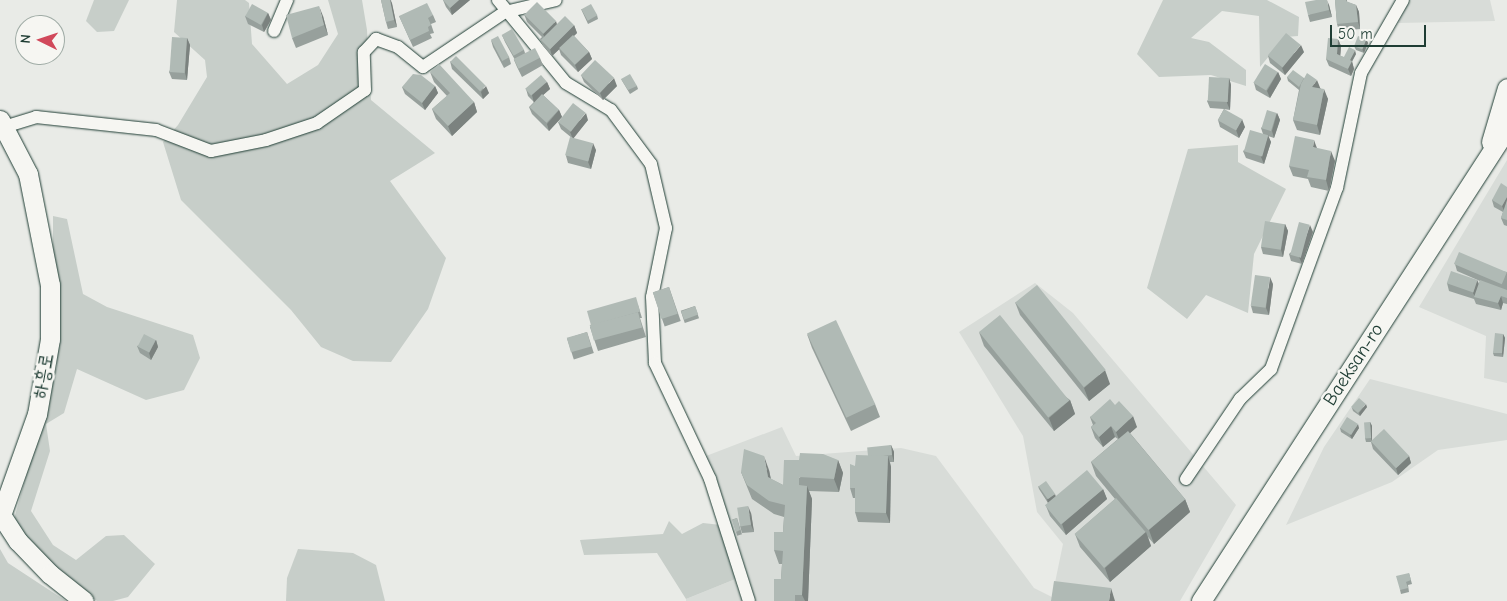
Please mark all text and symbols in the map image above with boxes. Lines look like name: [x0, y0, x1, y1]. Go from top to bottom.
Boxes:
north arrow: [15, 15, 65, 65]
scale bar: [1332, 15, 1428, 47]
text: 50 m: [1338, 25, 1373, 43]
text: N: [17, 34, 34, 44]
street label: Baeksan-ro: [1319, 320, 1389, 410]
street label: 하흥로: [29, 351, 59, 401]

